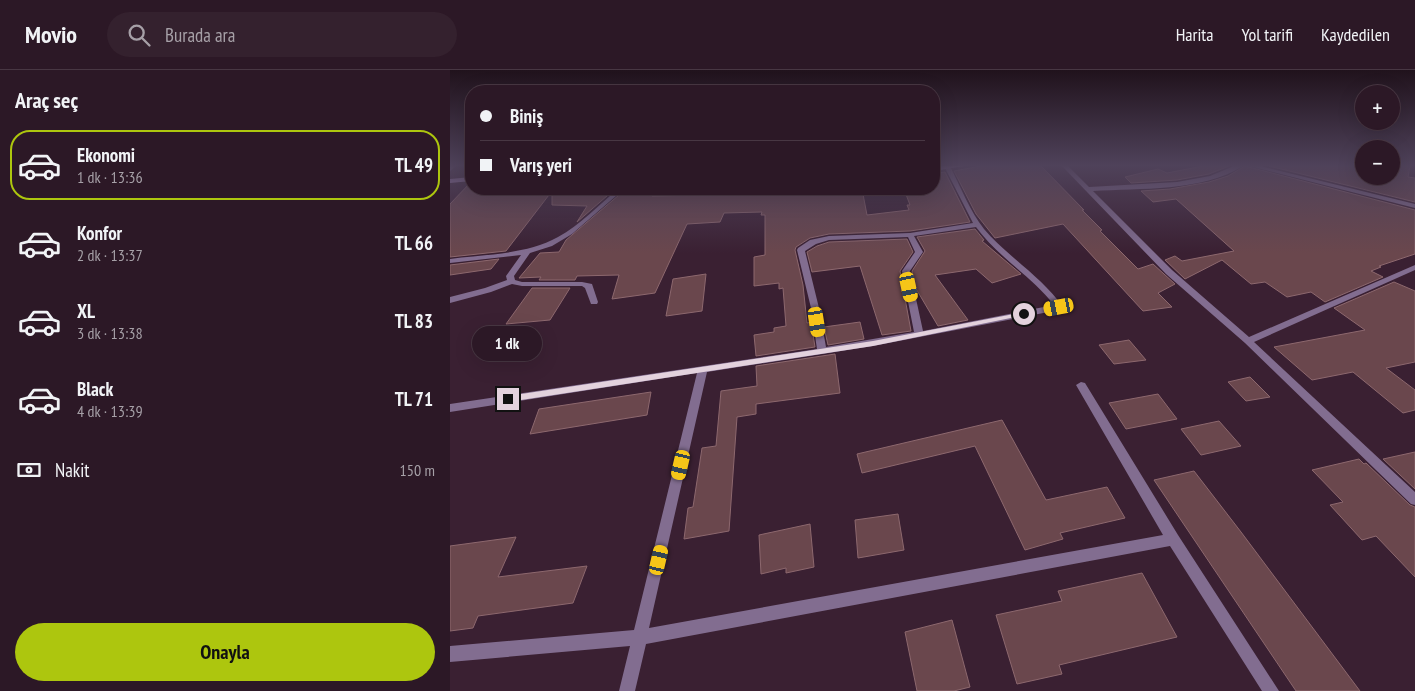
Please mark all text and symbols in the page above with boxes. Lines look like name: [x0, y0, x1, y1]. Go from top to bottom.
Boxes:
search box: [107, 12, 457, 57]
text: Movio: [25, 19, 77, 50]
icon: search: [125, 21, 153, 49]
text: Burada ara: [165, 23, 235, 47]
text: Harita: [1176, 23, 1214, 46]
text: Yol tarifi: [1242, 23, 1293, 46]
text: Kaydedilen: [1321, 23, 1390, 46]
map controls: [1355, 85, 1400, 185]
button: +: [1355, 85, 1400, 130]
text: Araç seç: [15, 86, 78, 114]
text: Biniş: [510, 104, 543, 128]
button: −: [1355, 140, 1400, 185]
icon: car: [17, 143, 62, 188]
text: Ekonomi: [77, 143, 135, 167]
text: TL 49: [395, 153, 433, 177]
text: Varış yeri: [510, 153, 572, 177]
text: 1 dk · 13:36: [77, 167, 143, 187]
icon: car: [17, 221, 62, 266]
text: Konfor: [77, 221, 122, 245]
text: TL 66: [395, 231, 433, 255]
text: 2 dk · 13:37: [77, 245, 143, 265]
car: [898, 271, 919, 303]
car: [1042, 297, 1075, 317]
icon: car: [17, 299, 62, 344]
text: XL: [77, 299, 95, 323]
route start: [1013, 303, 1035, 325]
car: [807, 306, 826, 338]
text: TL 83: [395, 309, 433, 333]
text: 3 dk · 13:38: [77, 323, 143, 343]
callout: 1 dk: [473, 326, 543, 362]
text: 1 dk: [495, 333, 519, 353]
icon: car: [17, 377, 62, 422]
text: Black: [77, 377, 113, 401]
text: TL 71: [395, 387, 433, 411]
route end: [497, 388, 519, 410]
text: 4 dk · 13:39: [77, 401, 143, 421]
car: [670, 449, 691, 481]
icon: cash: [15, 456, 43, 484]
text: Nakit: [55, 458, 90, 482]
text: 150 m: [400, 460, 435, 480]
car: [648, 544, 669, 576]
button: Onayla: [15, 623, 435, 681]

